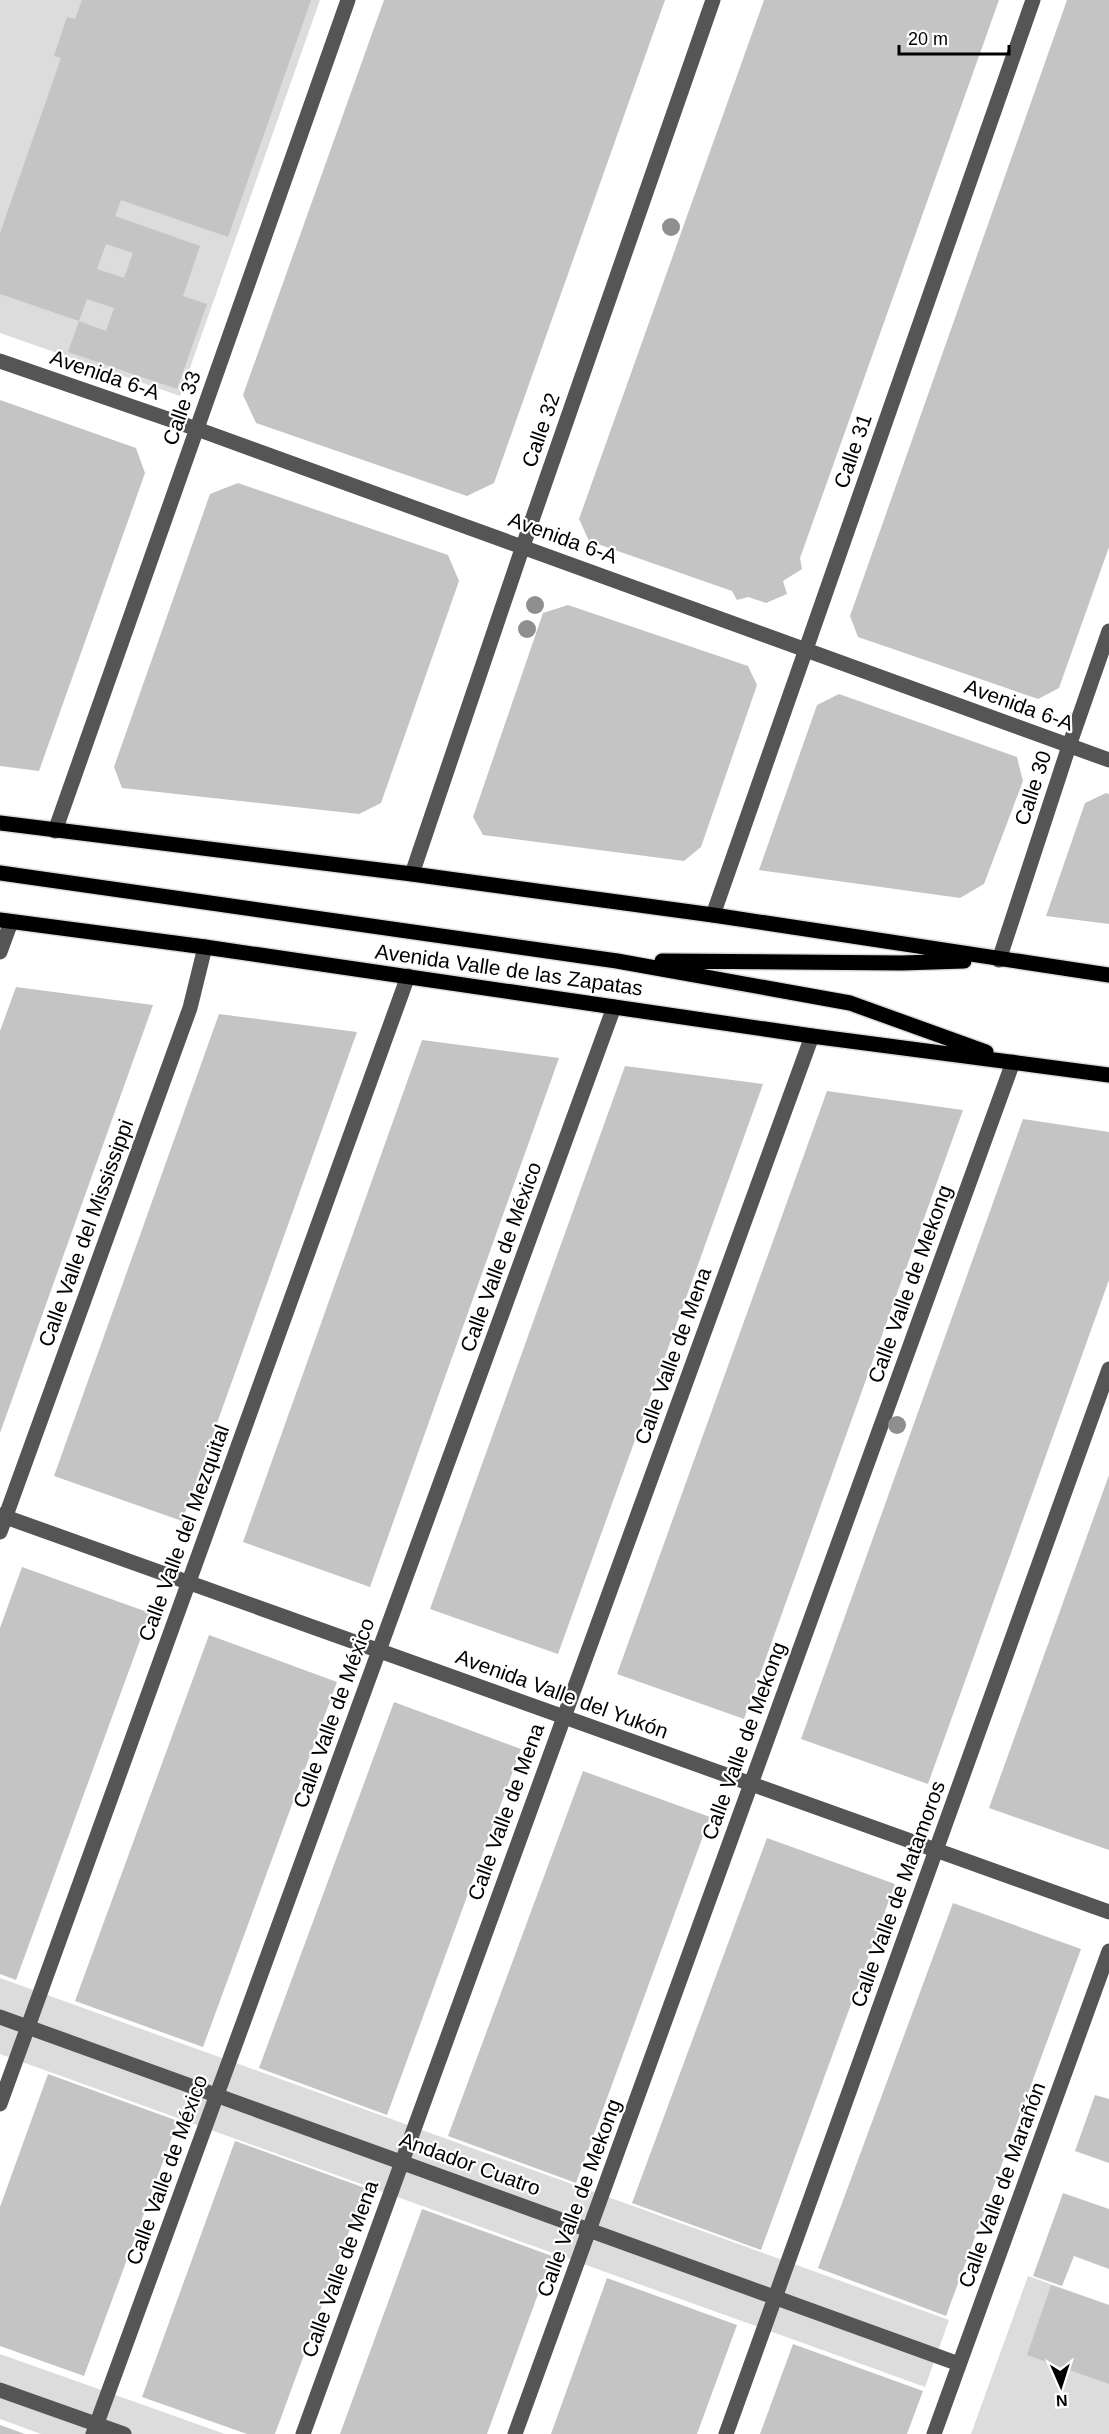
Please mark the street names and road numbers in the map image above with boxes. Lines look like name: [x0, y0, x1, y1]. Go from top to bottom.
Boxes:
street label: Avenida 6-A: [48, 345, 163, 404]
street label: Calle 33: [158, 368, 205, 448]
street label: Calle 32: [517, 390, 564, 470]
street label: Calle 31: [829, 411, 876, 491]
street label: Avenida 6-A: [506, 507, 621, 568]
street label: Avenida 6-A: [962, 674, 1077, 735]
street label: Calle 30: [1010, 748, 1055, 828]
street label: Avenida Valle de las Zapatas: [374, 939, 644, 1000]
street label: Calle Valle del Mississippi: [34, 1116, 137, 1350]
street label: Calle Valle de México: [455, 1159, 546, 1355]
street label: Calle Valle de Mekong: [863, 1182, 956, 1386]
street label: Calle Valle de Mena: [630, 1264, 715, 1447]
street label: Calle Valle del Mezquital: [134, 1422, 233, 1644]
street label: Calle Valle de México: [288, 1615, 379, 1811]
street label: Calle Valle de Mekong: [697, 1639, 790, 1843]
street label: Avenida Valle del Yukón: [453, 1644, 671, 1743]
street label: Calle Valle de Mena: [463, 1720, 548, 1903]
street label: Calle Valle de Matamoros: [846, 1778, 949, 2010]
street label: Calle Valle de México: [121, 2072, 212, 2268]
street label: Calle Valle de Marañón: [954, 2079, 1049, 2291]
street label: Calle Valle de Mekong: [532, 2096, 625, 2300]
street label: Andador Cuatro: [397, 2127, 544, 2200]
street label: Calle Valle de Mena: [297, 2177, 382, 2360]

